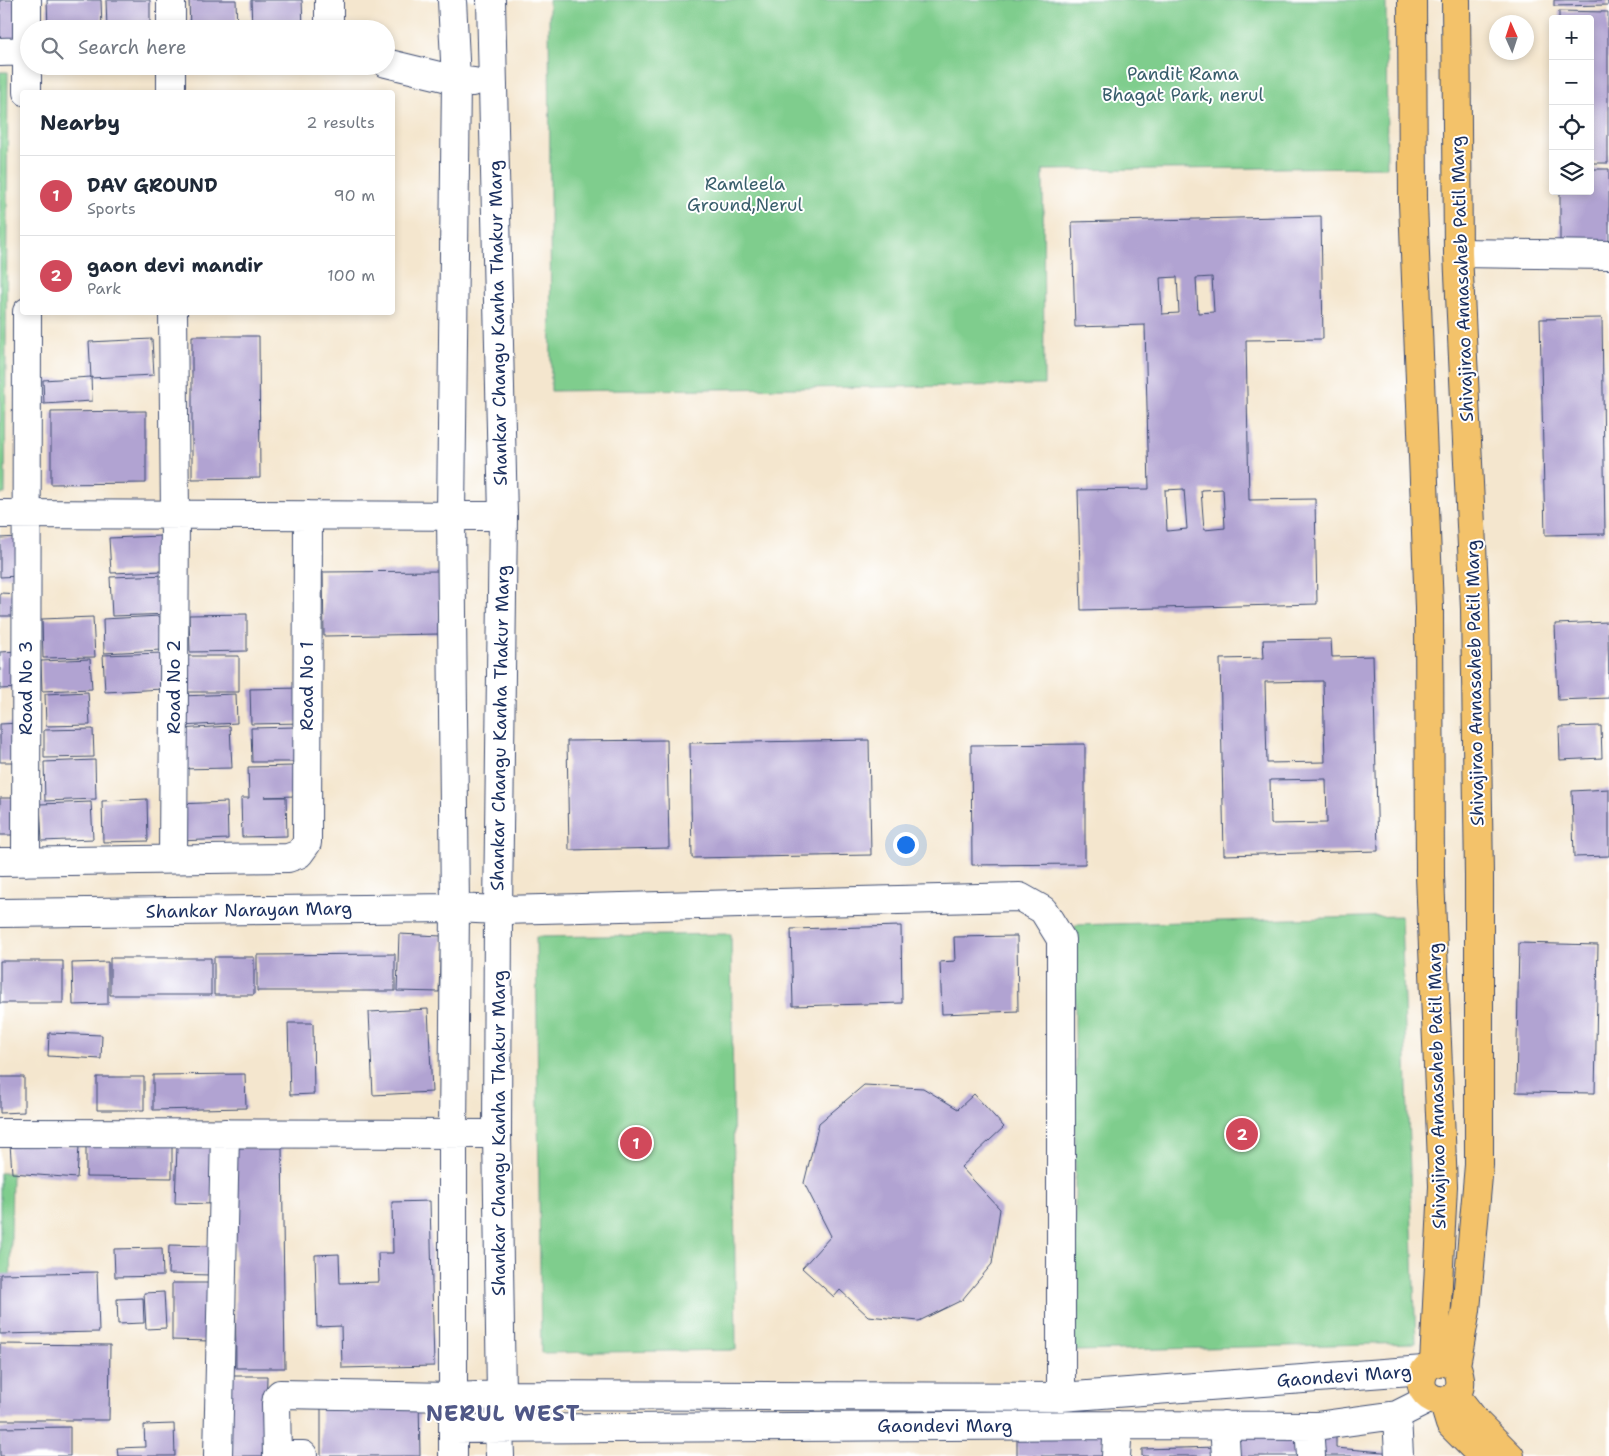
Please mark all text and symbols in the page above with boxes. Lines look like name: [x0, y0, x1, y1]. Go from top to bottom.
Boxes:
north arrow: [1489, 15, 1534, 60]
map controls: [1549, 15, 1594, 195]
button: +: [1549, 15, 1594, 60]
search box: [20, 20, 395, 75]
icon: search: [38, 34, 66, 62]
text: Search here: [78, 35, 187, 60]
button: −: [1549, 60, 1594, 105]
park label: Pandit Rama Bhagat Park, nerul: [1102, 62, 1265, 107]
button: locate: [1549, 105, 1594, 150]
text: Nearby: [40, 109, 120, 137]
text: 2 results: [306, 112, 375, 133]
street label: Shivajirao Annasaheb Patil Marg: [1445, 136, 1479, 422]
button: layers: [1549, 150, 1594, 195]
street label: Shankar Changu Kanha Thakur Marg: [483, 160, 513, 486]
park label: Ramleela Ground,Nerul: [687, 172, 804, 217]
text: DAV GROUND: [87, 173, 218, 198]
text: 1: [52, 185, 60, 206]
text: 90 m: [334, 185, 375, 206]
text: Sports: [87, 198, 136, 219]
text: gaon devi mandir: [87, 253, 263, 278]
text: 2: [50, 265, 62, 286]
text: 100 m: [327, 265, 375, 286]
text: Park: [87, 278, 121, 299]
street label: Shivajirao Annasaheb Patil Marg: [1461, 540, 1489, 826]
street label: Shankar Changu Kanha Thakur Marg: [485, 565, 515, 891]
street label: Road No 2: [162, 640, 186, 734]
street label: Road No 3: [14, 641, 38, 735]
street label: Road No 1: [295, 641, 319, 731]
your location: [893, 832, 919, 858]
street label: Shankar Narayan Marg: [145, 896, 353, 924]
street label: Shivajirao Annasaheb Patil Marg: [1423, 943, 1451, 1229]
street label: Shankar Changu Kanha Thakur Marg: [487, 970, 511, 1296]
pin: 2: [1226, 1115, 1258, 1153]
pin: 1: [620, 1124, 652, 1162]
street label: Gaondevi Marg: [1276, 1359, 1412, 1393]
district label: NERUL WEST: [426, 1399, 580, 1428]
street label: Gaondevi Marg: [877, 1414, 1013, 1438]

